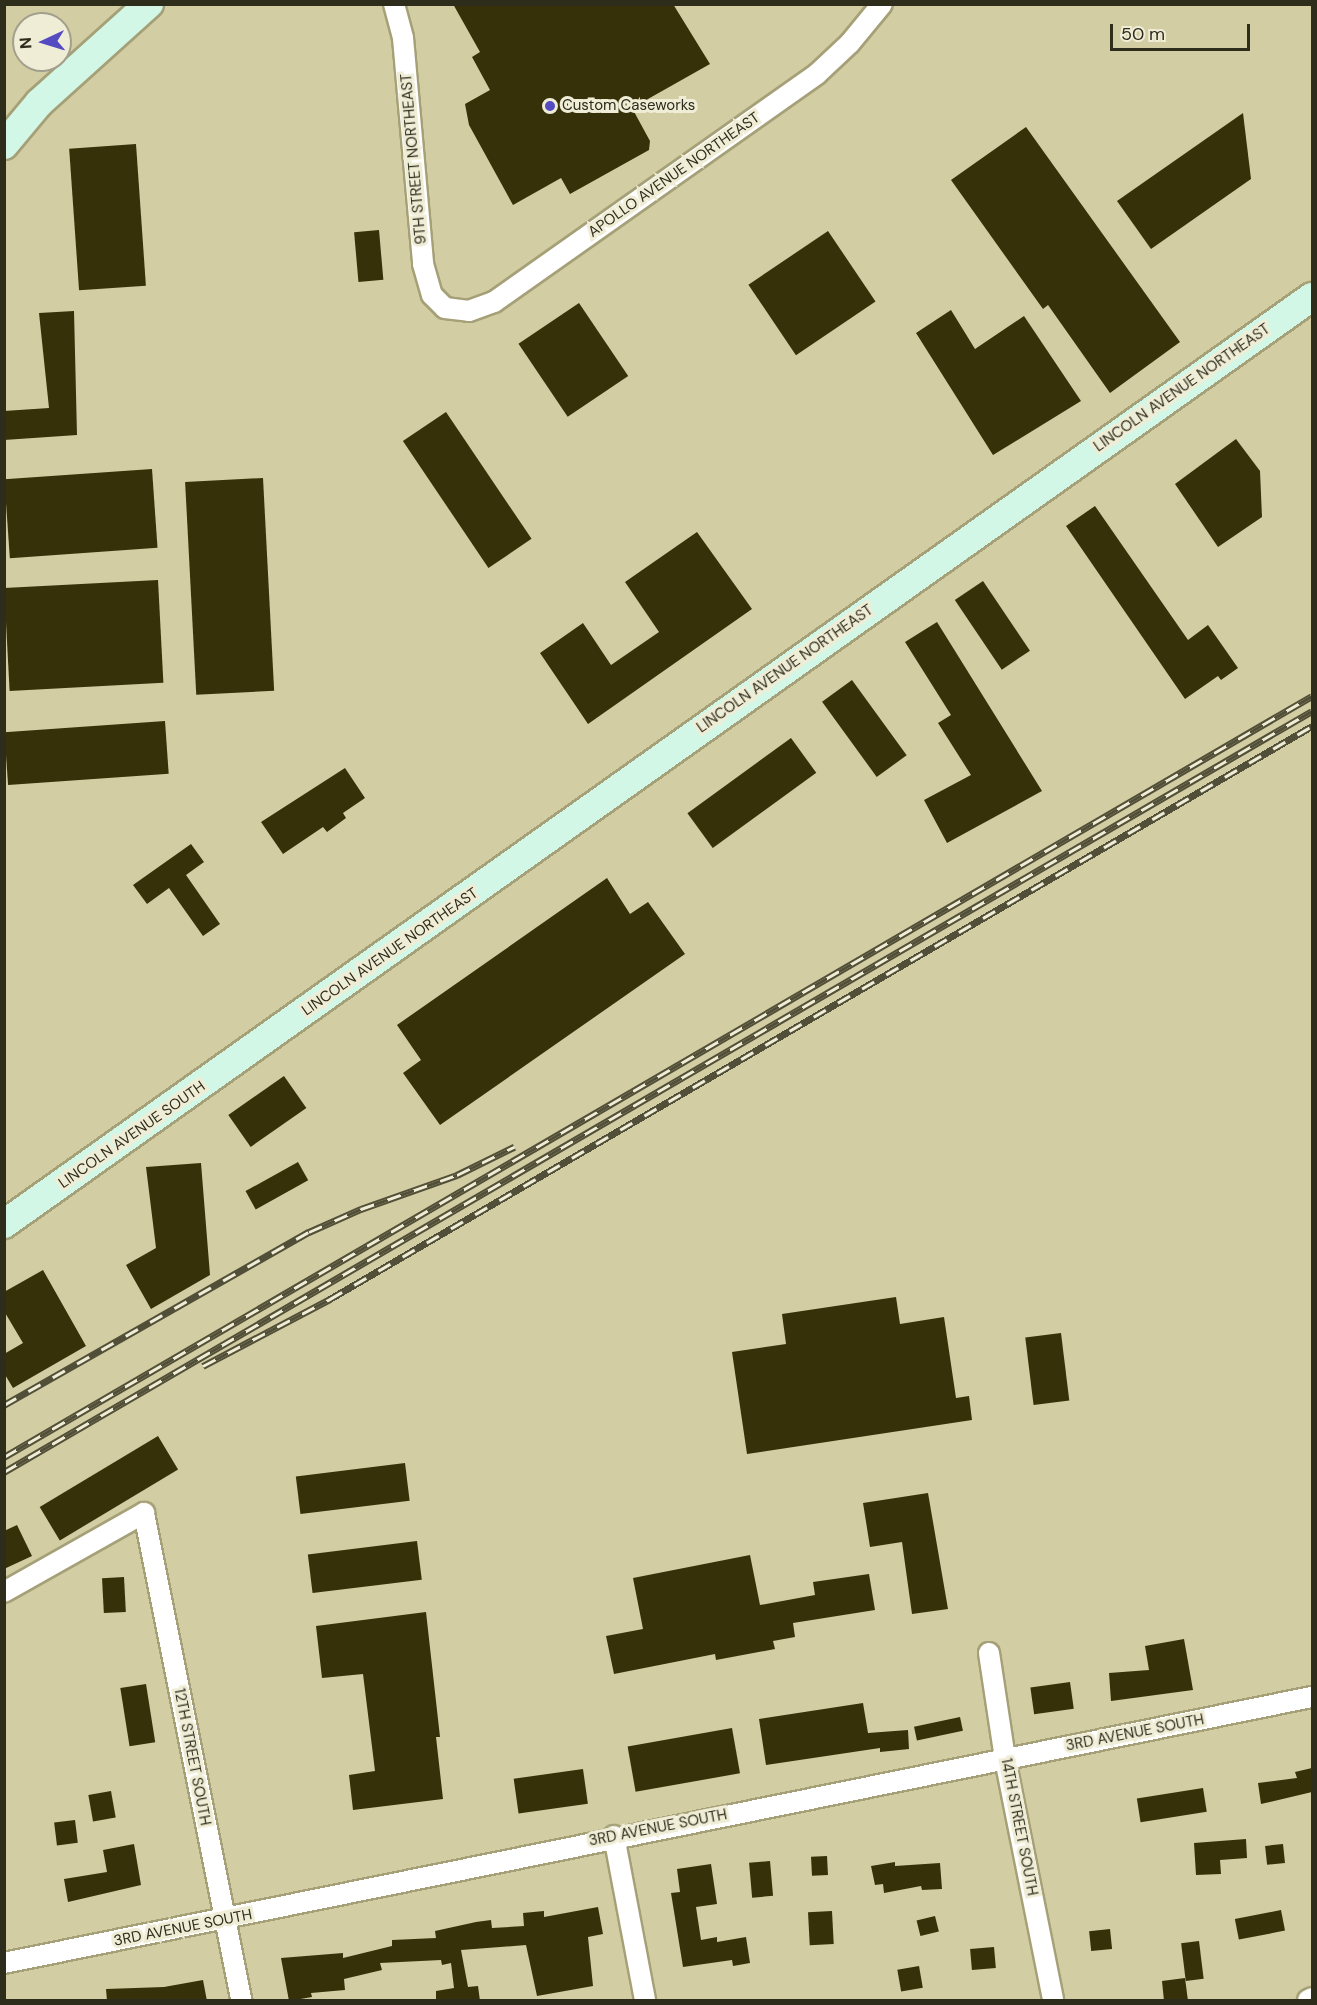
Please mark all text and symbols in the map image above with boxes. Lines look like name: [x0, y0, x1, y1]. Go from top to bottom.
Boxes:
north arrow: [12, 12, 72, 72]
scale bar: [1113, 12, 1252, 50]
text: 50 m: [1121, 22, 1165, 46]
text: N: [15, 37, 36, 50]
street label: 9TH STREET NORTHEAST: [398, 73, 430, 245]
place label: Custom Caseworks: [562, 97, 695, 115]
marker: Custom Caseworks: [543, 99, 557, 113]
street label: APOLLO AVENUE NORTHEAST: [585, 109, 763, 241]
street label: LINCOLN AVENUE NORTHEAST: [1090, 320, 1274, 456]
street label: LINCOLN AVENUE NORTHEAST: [693, 601, 877, 737]
street label: LINCOLN AVENUE NORTHEAST: [298, 884, 482, 1020]
street label: LINCOLN AVENUE SOUTH: [55, 1077, 209, 1193]
street label: 12TH STREET SOUTH: [170, 1687, 214, 1827]
street label: 3RD AVENUE SOUTH: [1064, 1711, 1206, 1755]
street label: 14TH STREET SOUTH: [997, 1757, 1041, 1897]
street label: 3RD AVENUE SOUTH: [587, 1806, 729, 1850]
street label: 3RD AVENUE SOUTH: [112, 1906, 254, 1950]

